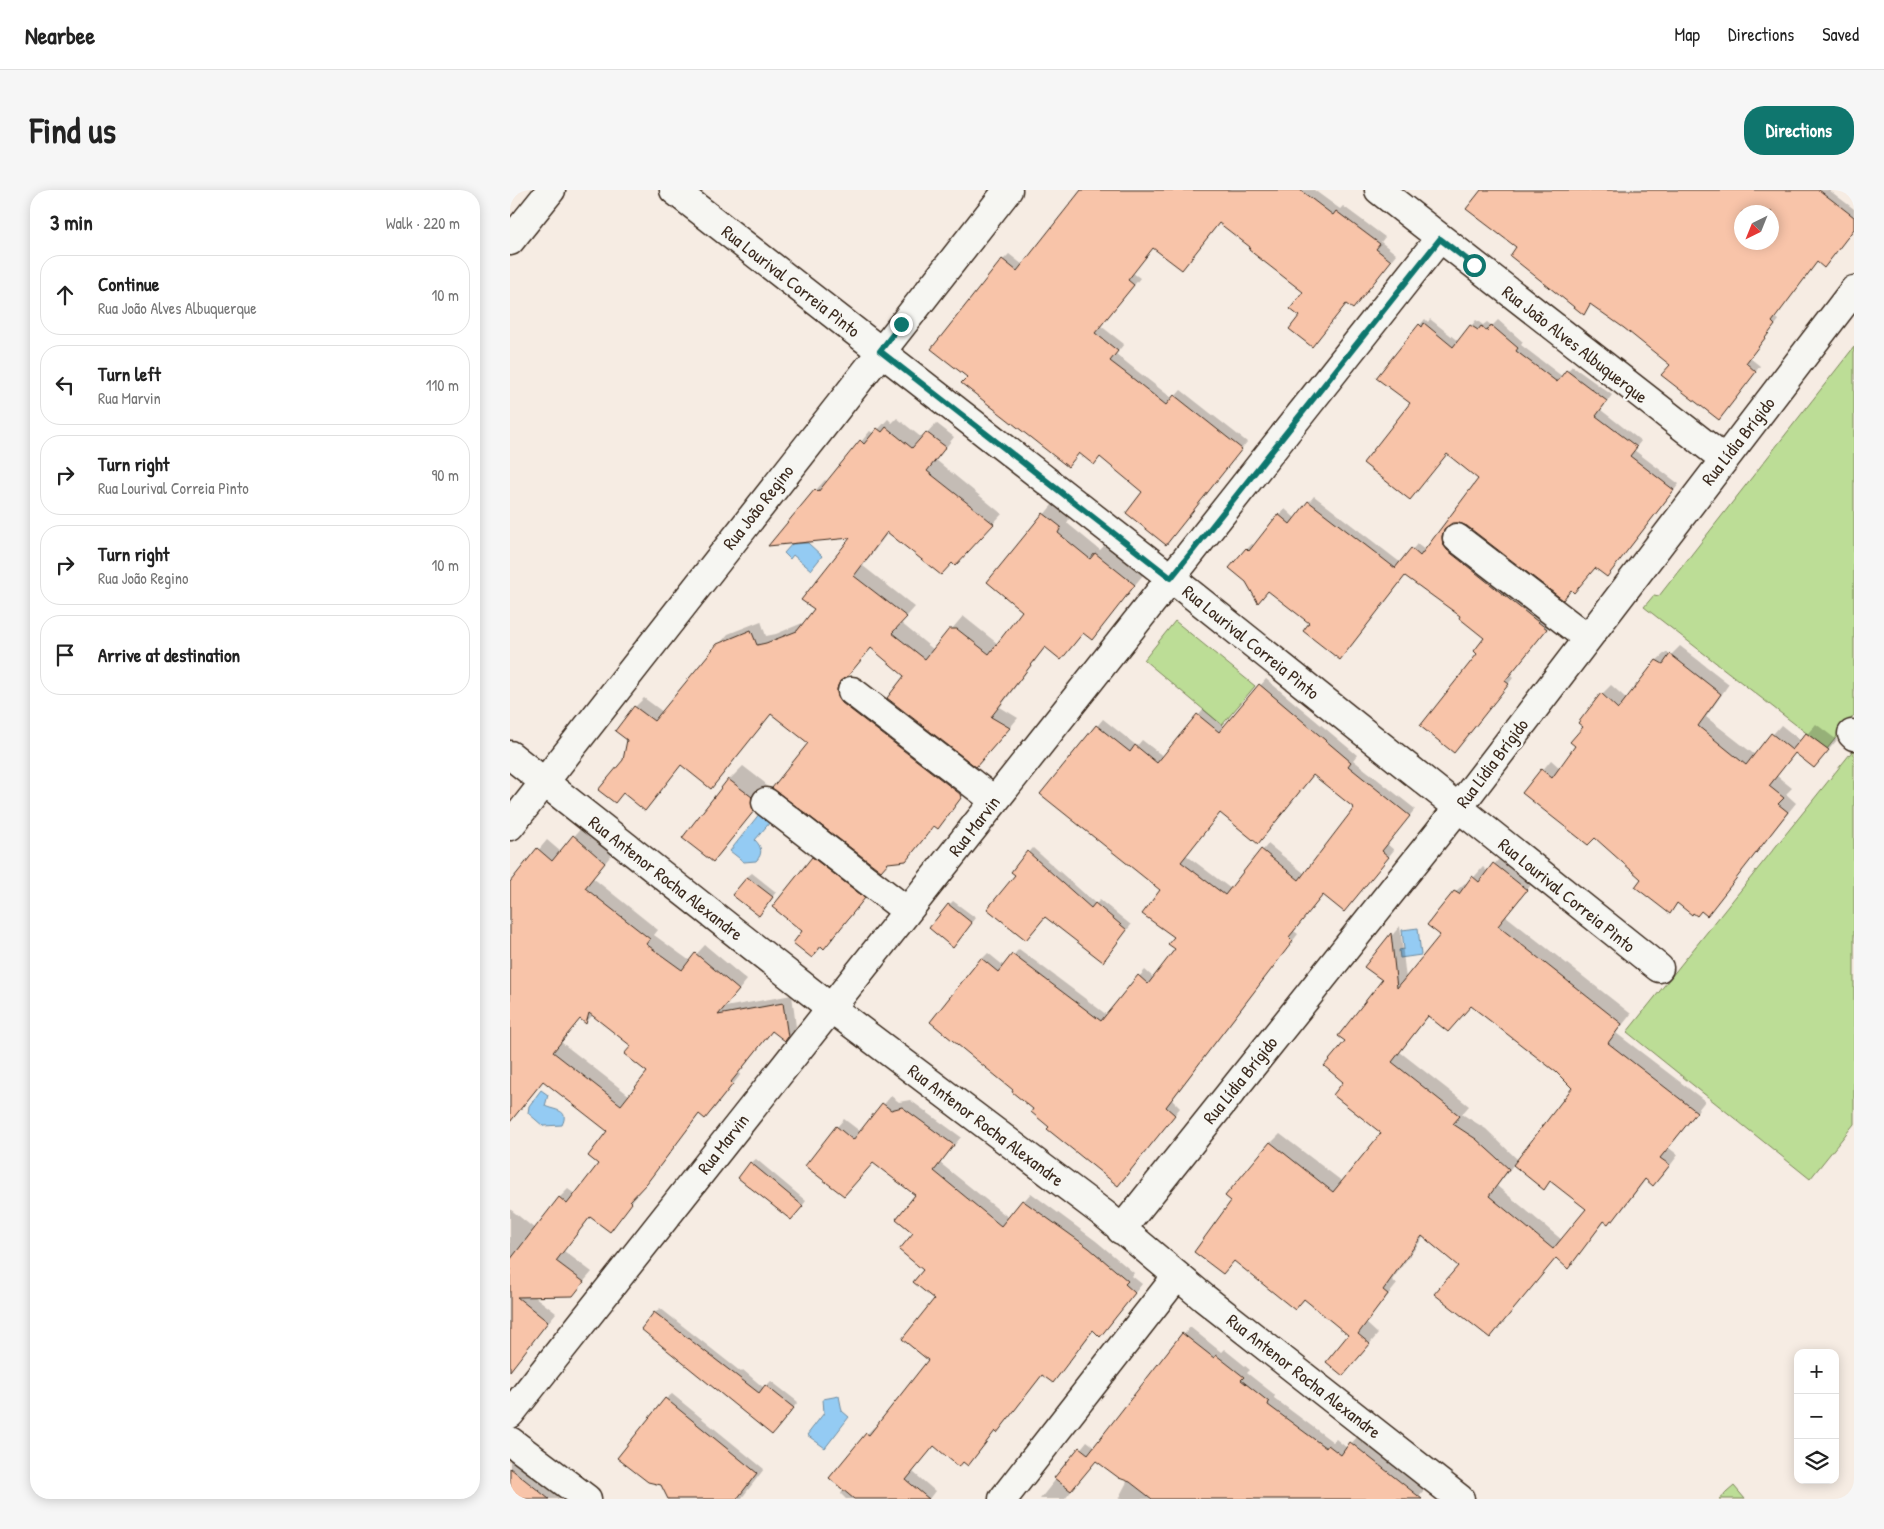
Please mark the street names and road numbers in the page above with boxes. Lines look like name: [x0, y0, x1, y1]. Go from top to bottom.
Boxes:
street label: Rua Lourival Correia Pìnto: [717, 219, 865, 343]
street label: Rua João Alves Albuquerque: [1497, 279, 1653, 409]
street label: Rua Lídia Brígido: [1696, 392, 1780, 490]
street label: Rua João Regino: [717, 459, 799, 555]
street label: Rua Lourival Correia Pìnto: [1177, 579, 1325, 705]
street label: Rua Lídia Brígido: [1450, 713, 1534, 813]
street label: Rua Marvin: [942, 790, 1006, 862]
street label: Rua Antenor Rocha Alexandre: [584, 810, 748, 946]
street label: Rua Lourival Correia Pìnto: [1493, 832, 1641, 958]
street label: Rua Lídia Brígido: [1197, 1031, 1283, 1129]
street label: Rua Antenor Rocha Alexandre: [903, 1058, 1069, 1192]
street label: Rua Marvin: [691, 1108, 755, 1180]
street label: Rua Antenor Rocha Alexandre: [1222, 1308, 1386, 1444]

